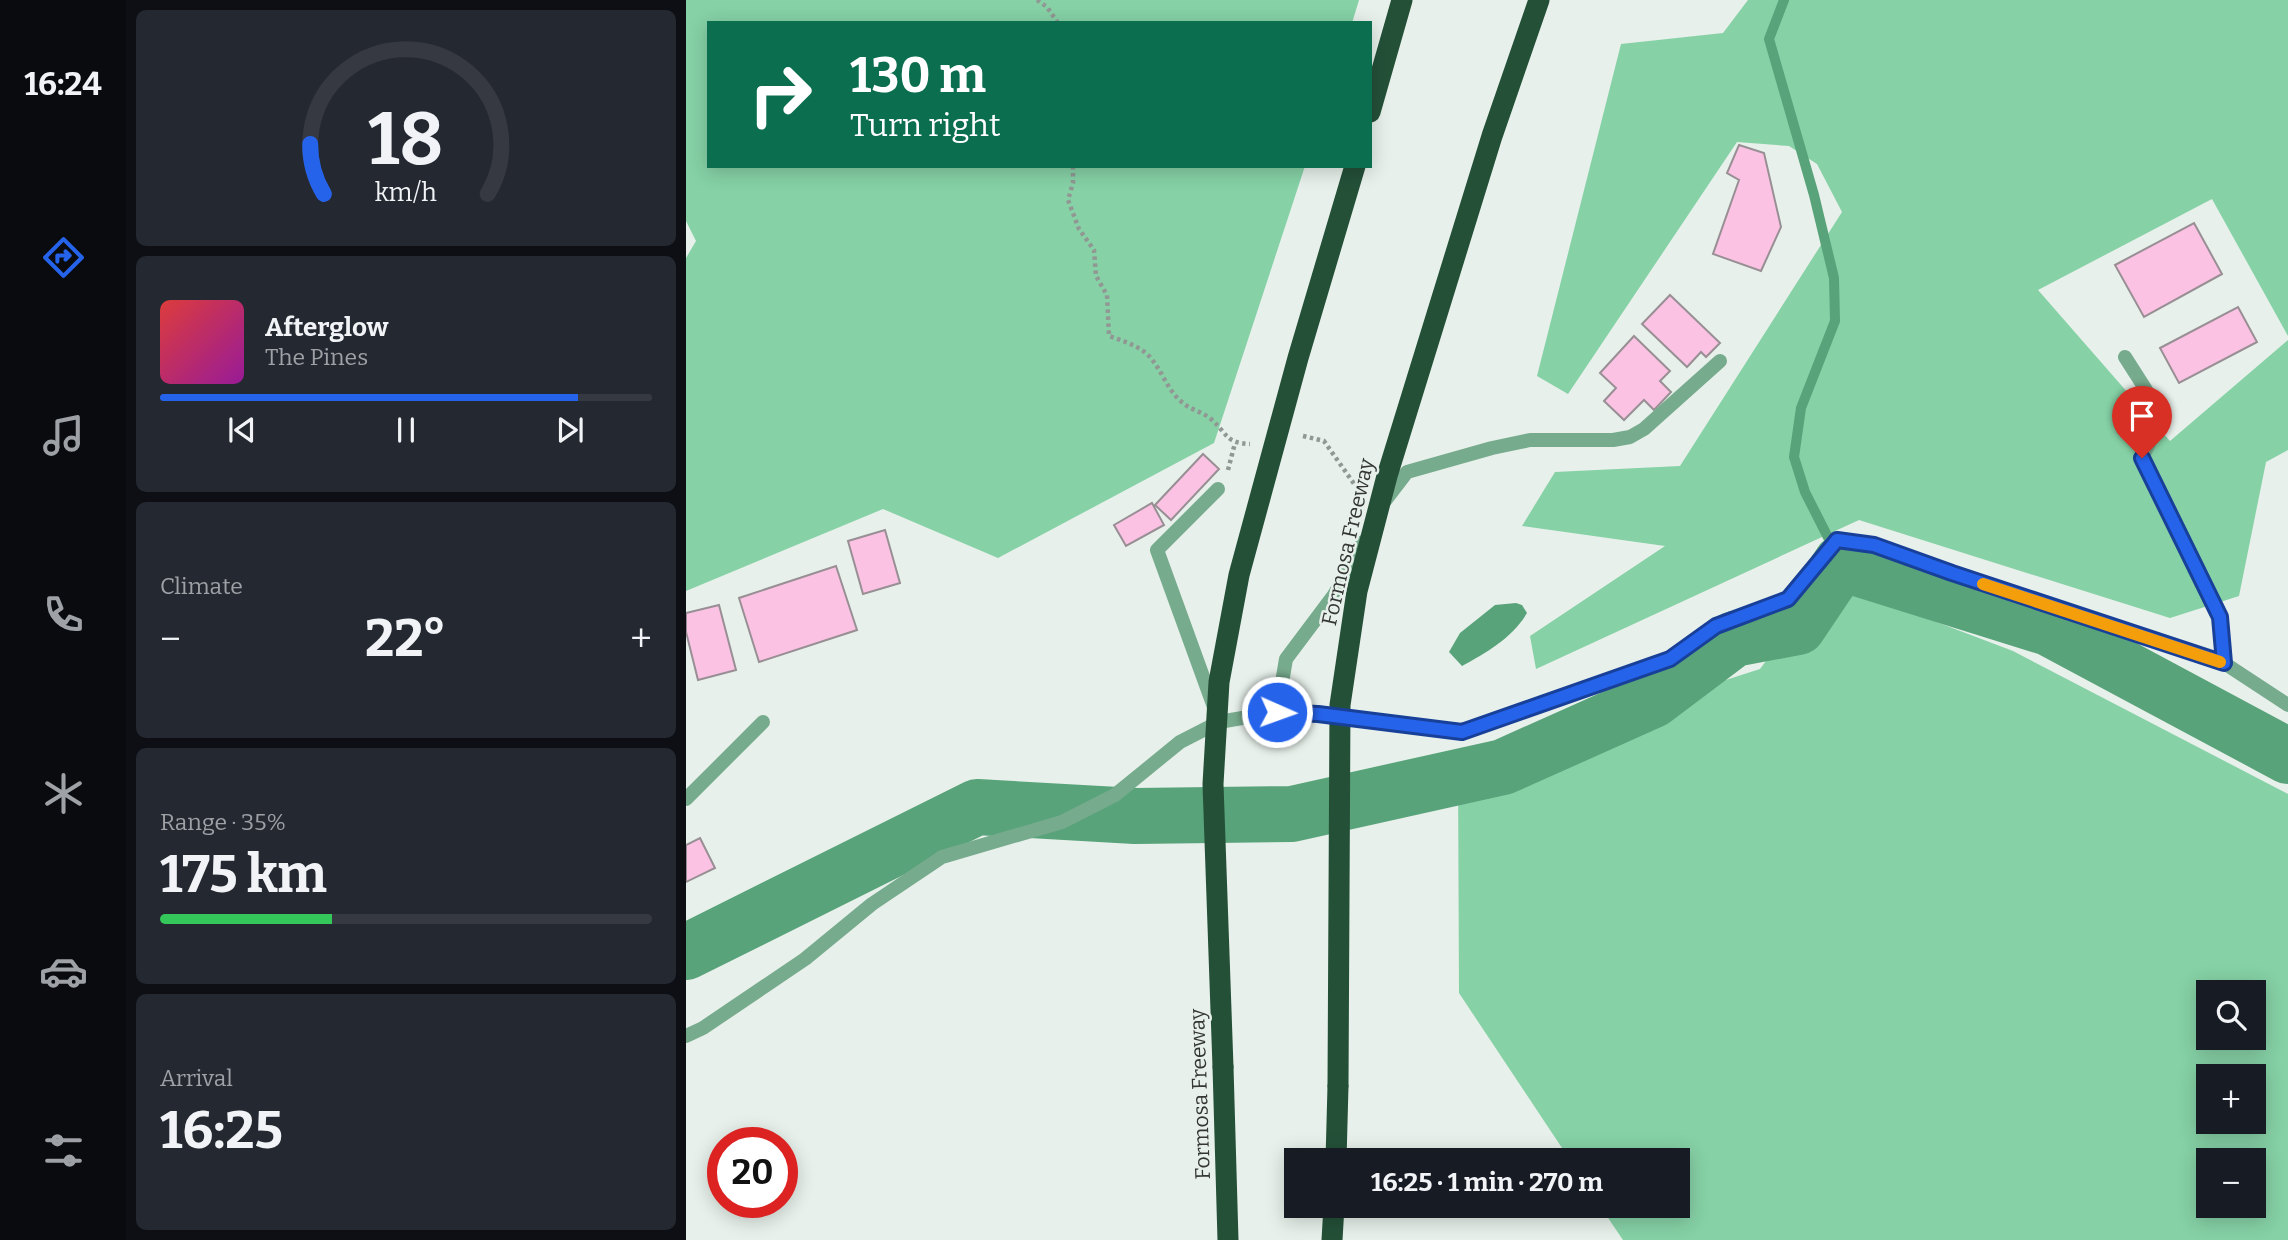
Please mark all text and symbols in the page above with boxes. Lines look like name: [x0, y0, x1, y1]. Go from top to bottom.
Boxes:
text: 130 m: [850, 46, 986, 105]
icon: right: [735, 49, 826, 140]
text: 16:24: [24, 65, 102, 103]
text: 18: [368, 96, 444, 183]
text: Turn right: [850, 106, 1001, 144]
text: km/h: [375, 178, 437, 208]
icon: directions: [39, 233, 88, 282]
text: Afterglow: [265, 312, 388, 343]
text: The Pines: [265, 343, 368, 371]
pin: [2112, 386, 2172, 458]
icon: arrive: [2123, 397, 2161, 435]
icon: music: [39, 411, 88, 460]
icon: previous: [223, 411, 261, 449]
icon: pause: [387, 411, 425, 449]
icon: next: [551, 411, 589, 449]
street label: Formosa Freeway: [1316, 455, 1380, 628]
text: Climate: [160, 572, 243, 600]
icon: phone: [39, 590, 88, 639]
text: 22°: [365, 607, 446, 670]
text: −: [160, 616, 181, 662]
text: +: [630, 616, 652, 662]
position arrow: [1240, 675, 1314, 749]
icon: climate: [39, 769, 88, 818]
text: Range · 35%: [160, 808, 286, 836]
text: 175 km: [160, 843, 327, 906]
icon: car: [39, 947, 88, 996]
map controls: [2196, 980, 2266, 1218]
button: search: [2196, 980, 2266, 1050]
street label: Formosa Freeway: [1184, 1007, 1216, 1180]
text: Arrival: [160, 1064, 233, 1092]
button: +: [2196, 1064, 2266, 1134]
text: 16:25: [160, 1099, 283, 1162]
icon: filters: [39, 1126, 88, 1175]
speed limit sign: 20: [707, 1127, 798, 1218]
button: −: [2196, 1148, 2266, 1218]
text: 16:25 · 1 min · 270 m: [1371, 1167, 1603, 1198]

